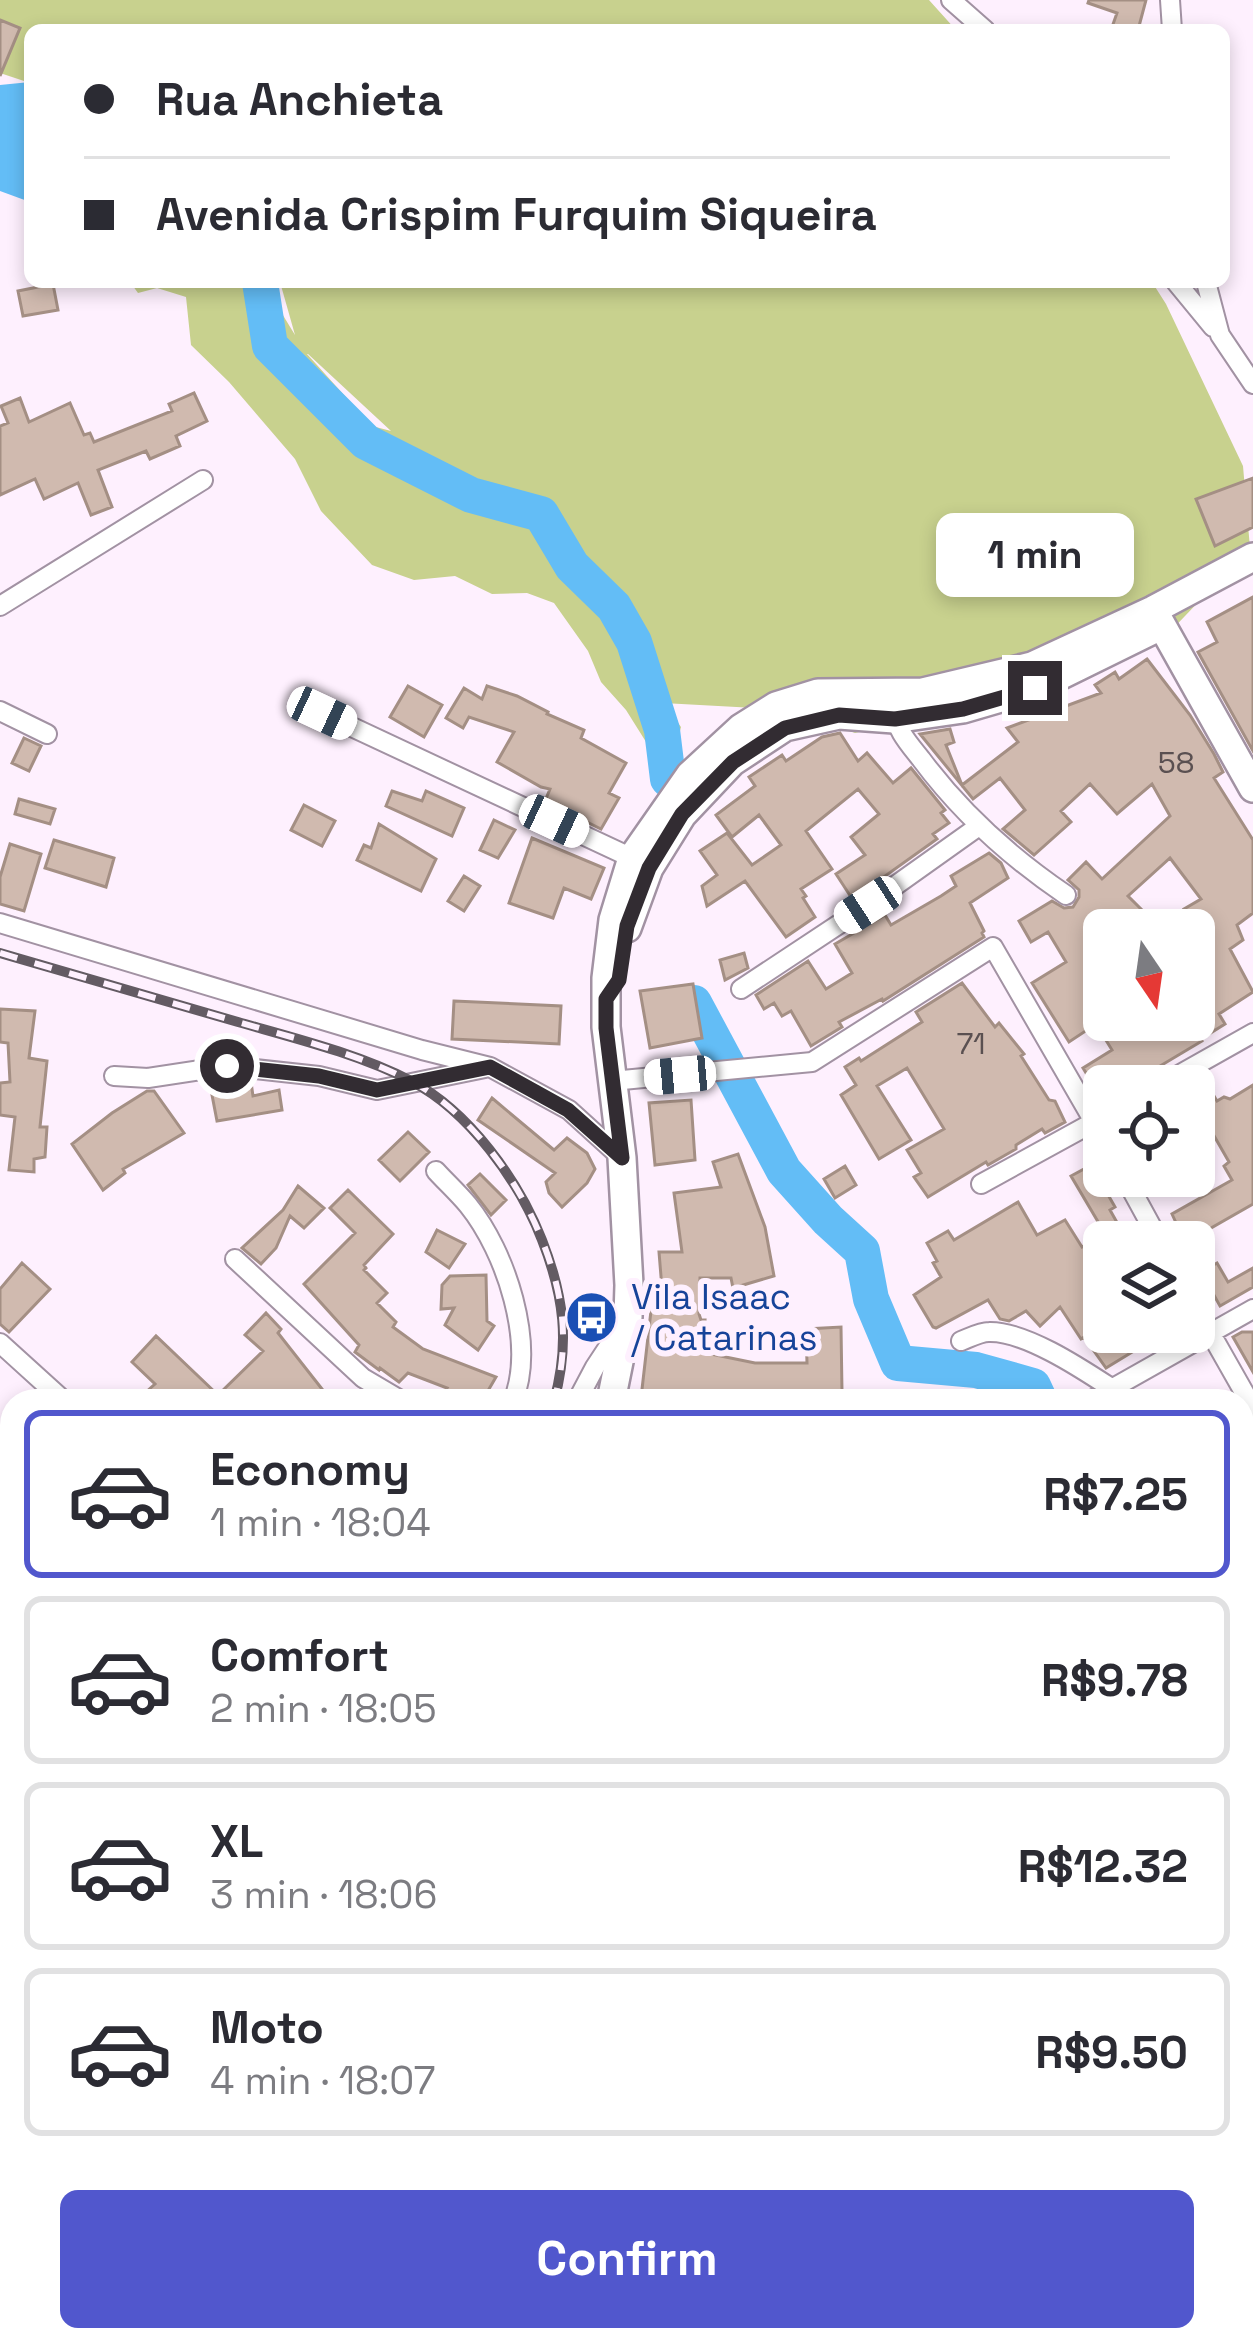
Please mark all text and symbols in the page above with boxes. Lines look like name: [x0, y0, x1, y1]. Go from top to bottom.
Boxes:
text: Rua Anchieta: [156, 71, 443, 128]
text: Avenida Crispim Furquim Siqueira: [156, 186, 877, 243]
callout: 1 min: [936, 514, 1134, 598]
text: 1 min: [987, 530, 1083, 579]
route end: [1008, 661, 1062, 715]
car: [282, 681, 362, 745]
house number: 58: [1158, 743, 1194, 782]
car: [514, 789, 594, 853]
car: [828, 870, 908, 940]
north arrow: [1083, 909, 1215, 1041]
map controls: [1083, 909, 1215, 1353]
house number: 71: [956, 1024, 986, 1063]
route start: [200, 1039, 254, 1093]
car: [643, 1054, 717, 1096]
button: locate: [1083, 1065, 1215, 1197]
button: layers: [1083, 1221, 1215, 1353]
place label: Vila Isaac / Catarinas: [631, 1274, 817, 1361]
bus stop icon: Vila Isaac / Catarinas: [564, 1290, 620, 1346]
icon: car: [66, 1440, 174, 1548]
text: Economy: [210, 1441, 410, 1498]
text: R$7.25: [1043, 1466, 1188, 1523]
text: 1 min · 18:04: [210, 1498, 431, 1547]
icon: car: [66, 1626, 174, 1734]
text: Comfort: [210, 1627, 389, 1684]
text: R$9.78: [1041, 1652, 1188, 1709]
text: 2 min · 18:05: [210, 1684, 437, 1733]
icon: car: [66, 1812, 174, 1920]
text: XL: [210, 1813, 263, 1870]
text: R$12.32: [1018, 1838, 1188, 1895]
text: 3 min · 18:06: [210, 1870, 437, 1919]
icon: car: [66, 1998, 174, 2106]
text: Moto: [210, 1999, 324, 2056]
text: R$9.50: [1035, 2024, 1188, 2081]
text: 4 min · 18:07: [210, 2056, 436, 2105]
button: Confirm: [60, 2190, 1194, 2328]

